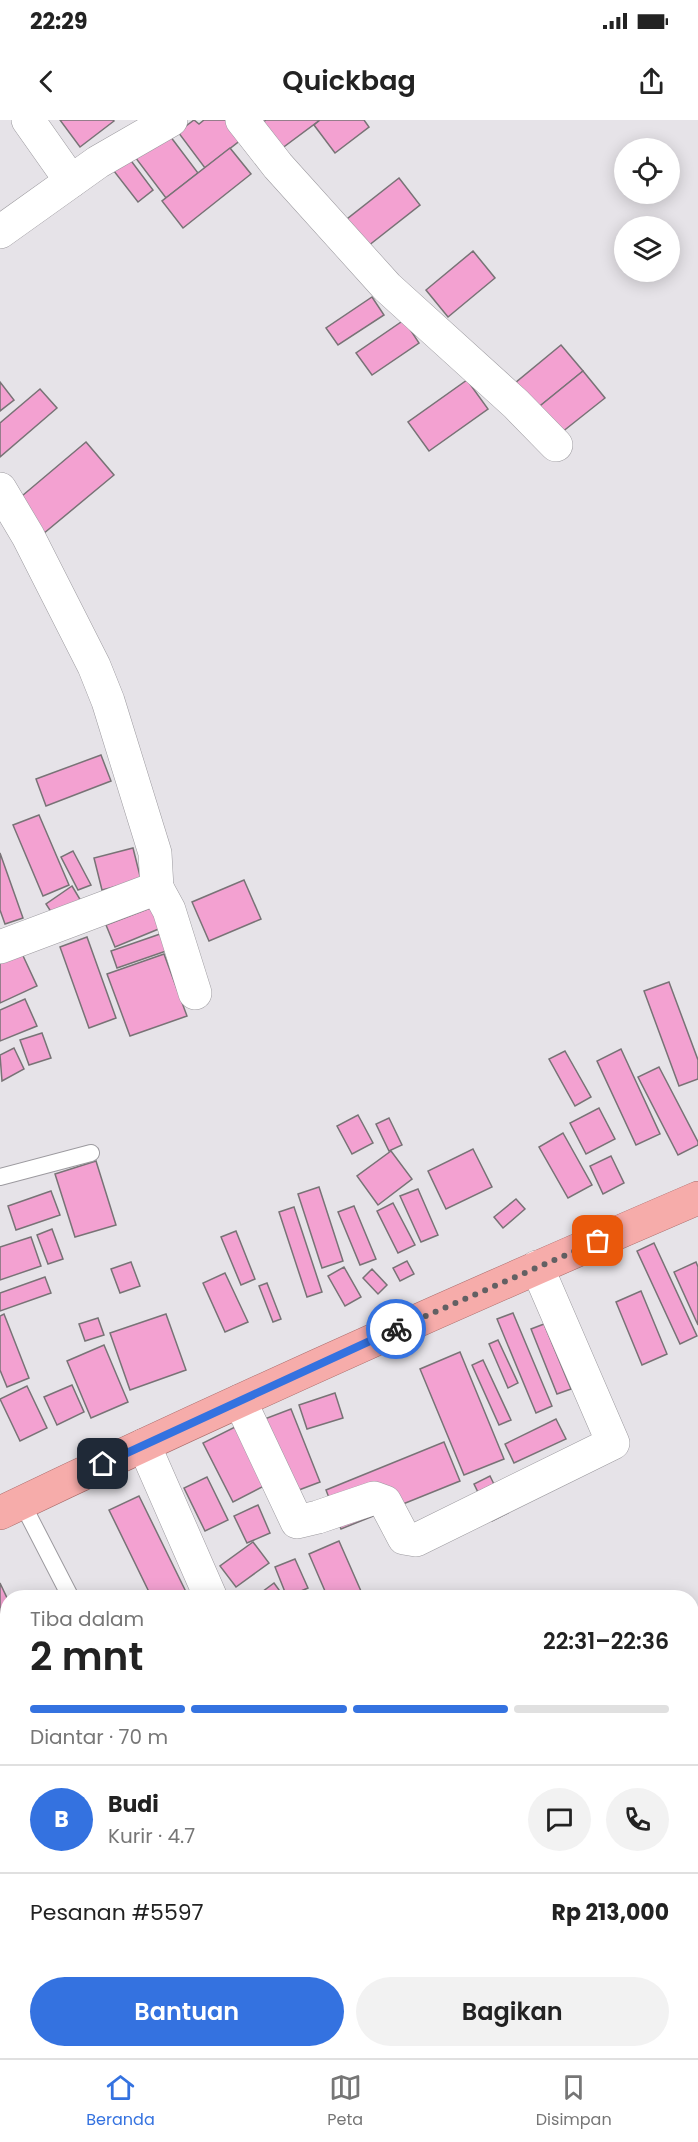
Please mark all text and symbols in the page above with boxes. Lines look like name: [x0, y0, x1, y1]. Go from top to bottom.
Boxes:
text: 22:29: [30, 6, 87, 37]
text: Quickbag: [282, 62, 416, 99]
icon: back: [30, 65, 63, 98]
icon: share: [635, 65, 668, 98]
map controls: [614, 138, 680, 282]
button: locate: [614, 138, 680, 204]
button: layers: [614, 216, 680, 282]
pin: [572, 1215, 623, 1266]
icon: bag: [581, 1224, 614, 1257]
courier: [366, 1299, 426, 1359]
icon: bike: [380, 1313, 413, 1346]
pin: [77, 1438, 128, 1489]
icon: home: [86, 1447, 119, 1480]
text: Tiba dalam: [30, 1605, 144, 1633]
text: 22:31–22:36: [543, 1626, 669, 1657]
text: 2 mnt: [30, 1629, 143, 1684]
text: Diantar · 70 m: [30, 1723, 168, 1751]
button: chat: [528, 1788, 591, 1851]
button: phone: [606, 1788, 669, 1851]
text: Budi: [108, 1789, 159, 1820]
text: B: [54, 1804, 69, 1835]
text: Kurir · 4.7: [108, 1822, 195, 1850]
text: Pesanan #5597: [30, 1897, 204, 1928]
text: Rp 213,000: [552, 1897, 669, 1928]
button: Bantuan: [30, 1977, 344, 2046]
button: Bagikan: [356, 1977, 669, 2046]
tab: Beranda: [86, 2071, 155, 2132]
tab: Peta: [327, 2071, 363, 2132]
tab: Disimpan: [536, 2071, 612, 2132]

